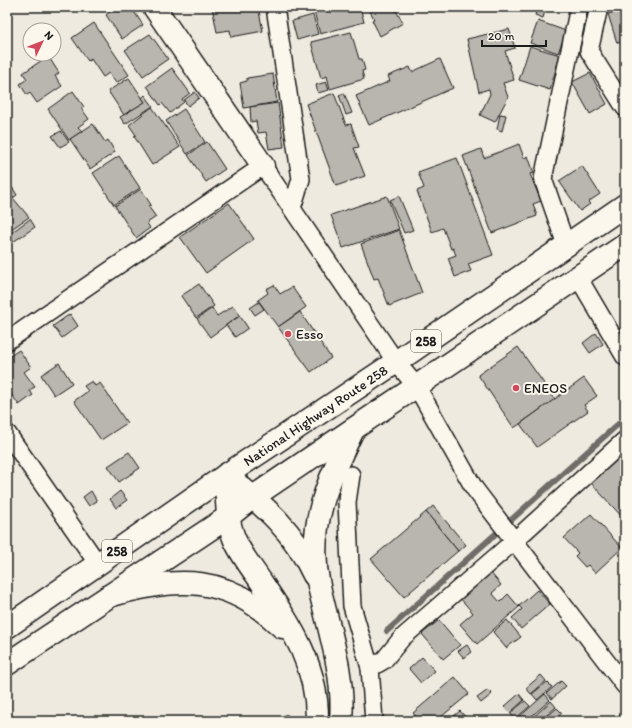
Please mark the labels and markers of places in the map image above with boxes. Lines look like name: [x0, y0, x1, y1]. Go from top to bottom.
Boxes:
place label: Esso: [296, 326, 323, 343]
marker: Esso: [283, 329, 293, 339]
place label: ENEOS: [524, 380, 567, 397]
marker: ENEOS: [511, 383, 521, 393]

